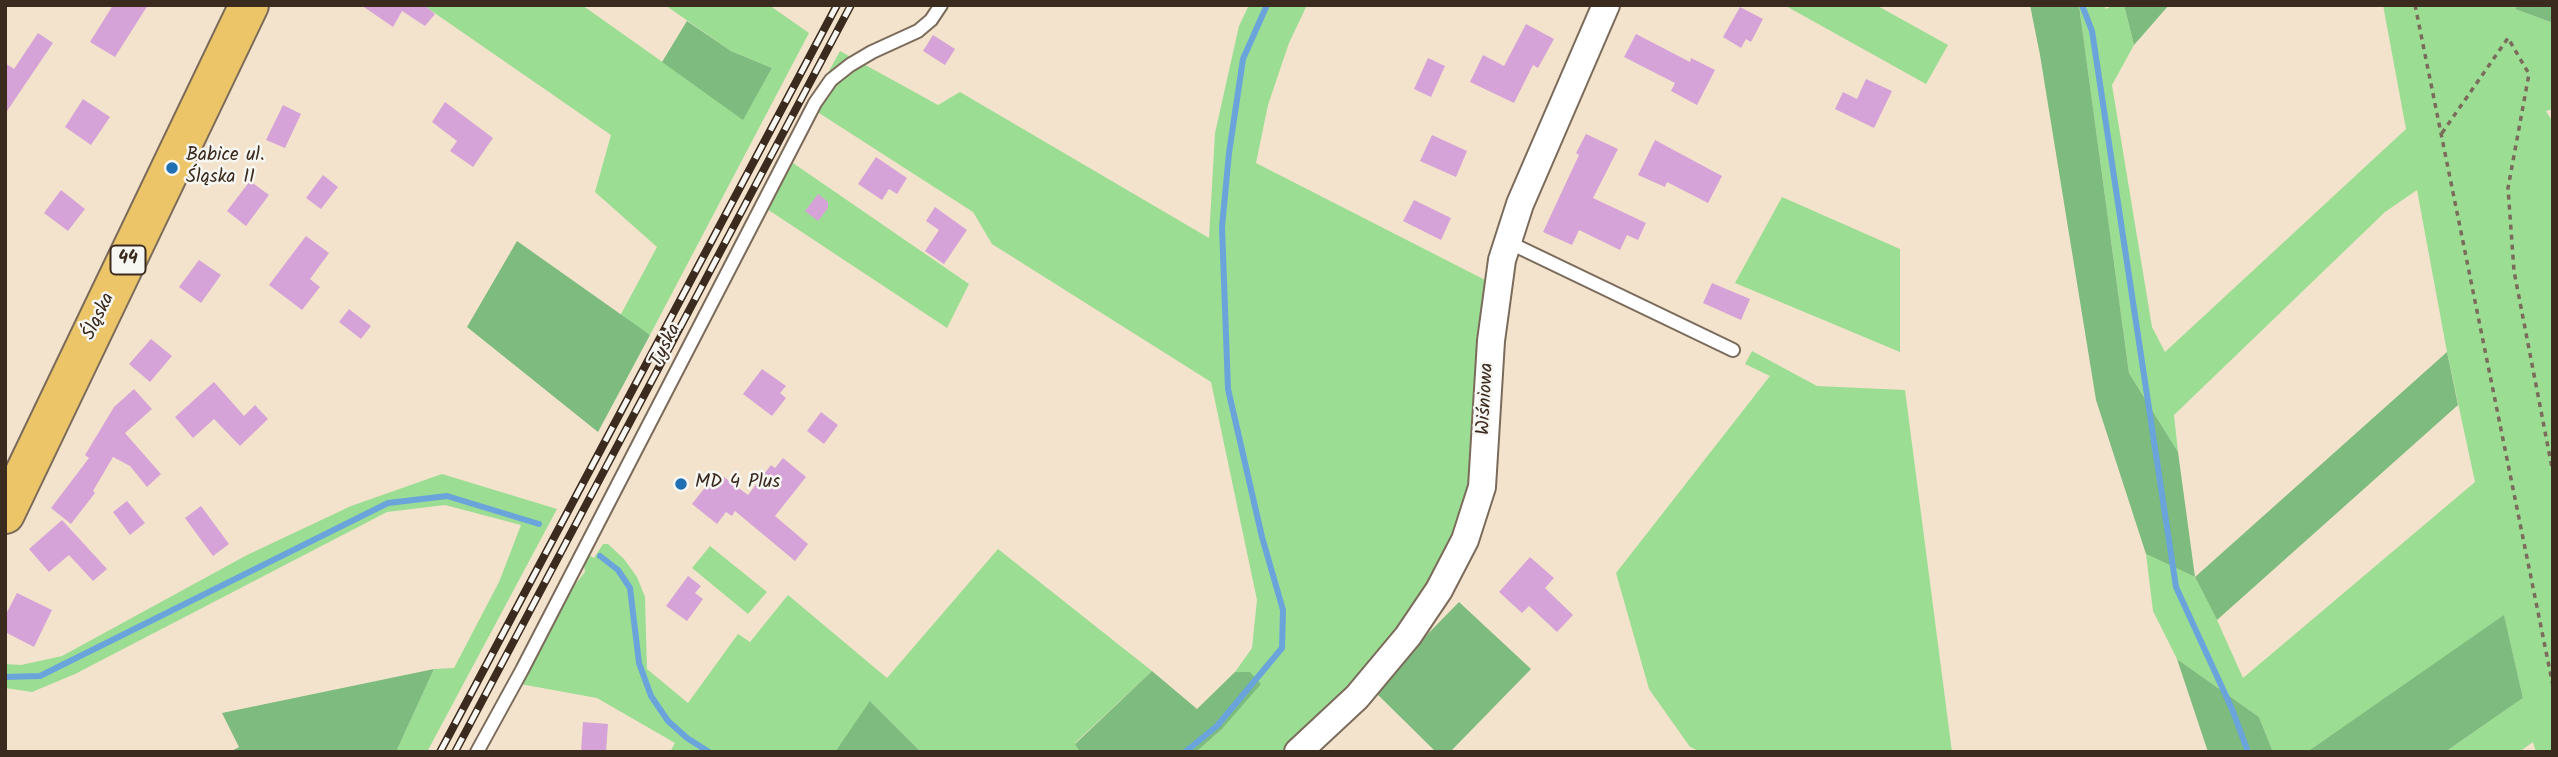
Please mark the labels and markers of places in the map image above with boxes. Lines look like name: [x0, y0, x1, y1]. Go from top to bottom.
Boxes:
place label: Babice ul. Śląska II: [186, 146, 264, 190]
marker: Babice ul. Śląska II: [164, 160, 180, 176]
place label: MD 4 Plus: [695, 473, 780, 495]
marker: MD 4 Plus: [673, 476, 689, 492]

